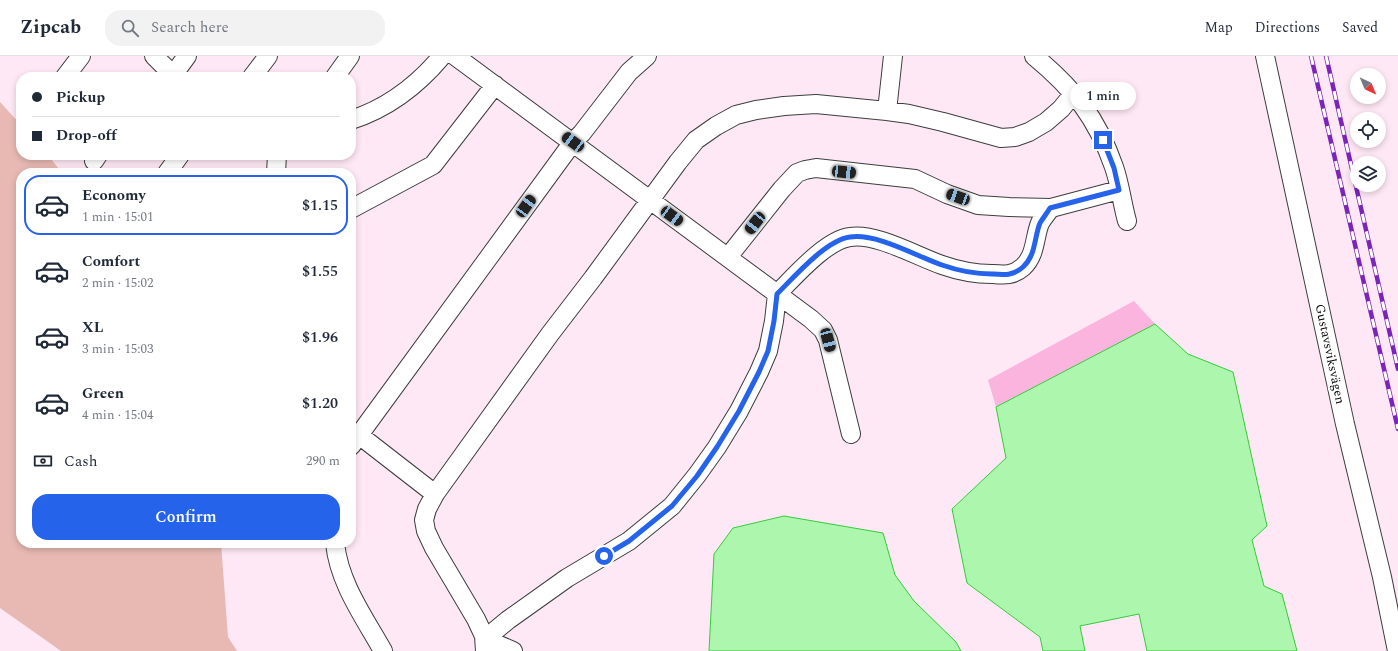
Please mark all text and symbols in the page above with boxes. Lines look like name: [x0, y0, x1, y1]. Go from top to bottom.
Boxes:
search box: [105, 10, 385, 46]
text: Zipcab: [20, 13, 81, 42]
text: Search here: [151, 16, 229, 39]
icon: search: [119, 17, 141, 39]
text: Map: [1205, 17, 1233, 38]
text: Directions: [1255, 17, 1320, 38]
text: Saved: [1342, 17, 1378, 38]
north arrow: [1350, 68, 1386, 104]
map controls: [1350, 68, 1386, 192]
callout: 1 min: [1070, 82, 1136, 110]
text: Pickup: [56, 86, 105, 109]
text: 1 min: [1086, 86, 1120, 106]
button: locate: [1350, 112, 1386, 148]
text: Drop-off: [56, 124, 117, 147]
car: [560, 130, 586, 154]
route end: [1094, 131, 1112, 149]
button: layers: [1350, 156, 1386, 192]
car: [831, 165, 857, 179]
text: Economy: [82, 184, 146, 207]
icon: car: [34, 187, 70, 223]
car: [945, 187, 971, 207]
car: [514, 193, 538, 219]
text: $1.15: [302, 194, 338, 217]
car: [659, 204, 685, 228]
text: 1 min · 15:01: [82, 207, 154, 227]
car: [743, 210, 767, 236]
text: Comfort: [82, 250, 140, 273]
icon: car: [34, 253, 70, 289]
text: $1.55: [302, 260, 338, 283]
text: 2 min · 15:02: [82, 273, 154, 293]
street label: Gustavsviksvägen: [1310, 302, 1350, 406]
text: XL: [82, 316, 103, 339]
icon: car: [34, 319, 70, 355]
text: $1.96: [302, 326, 338, 349]
car: [819, 327, 837, 353]
text: 3 min · 15:03: [82, 339, 154, 359]
text: Green: [82, 382, 124, 405]
icon: car: [34, 385, 70, 421]
text: $1.20: [302, 392, 338, 415]
text: 4 min · 15:04: [82, 405, 154, 425]
icon: cash: [32, 450, 54, 472]
text: Cash: [64, 450, 97, 473]
text: 290 m: [306, 451, 340, 471]
button: Confirm: [32, 494, 340, 540]
route start: [595, 547, 613, 565]

